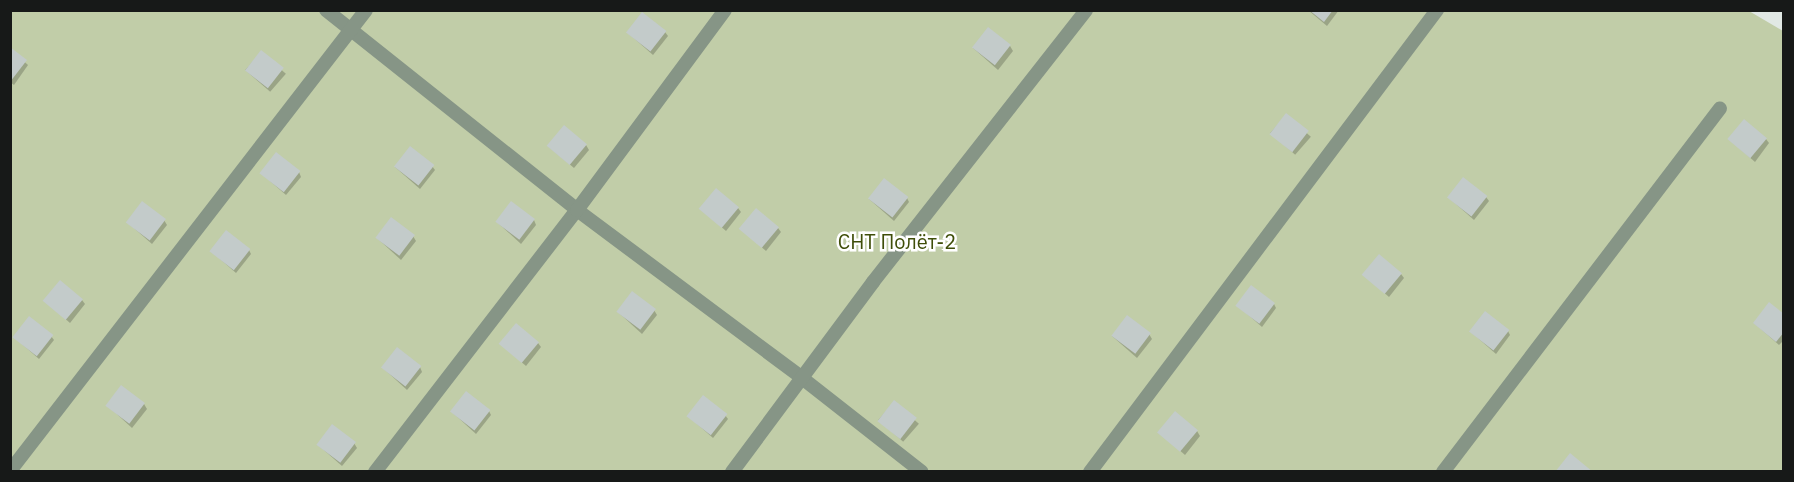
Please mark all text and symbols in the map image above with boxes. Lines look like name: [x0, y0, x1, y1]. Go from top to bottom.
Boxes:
park label: СНТ Полёт-2: [838, 229, 956, 253]

